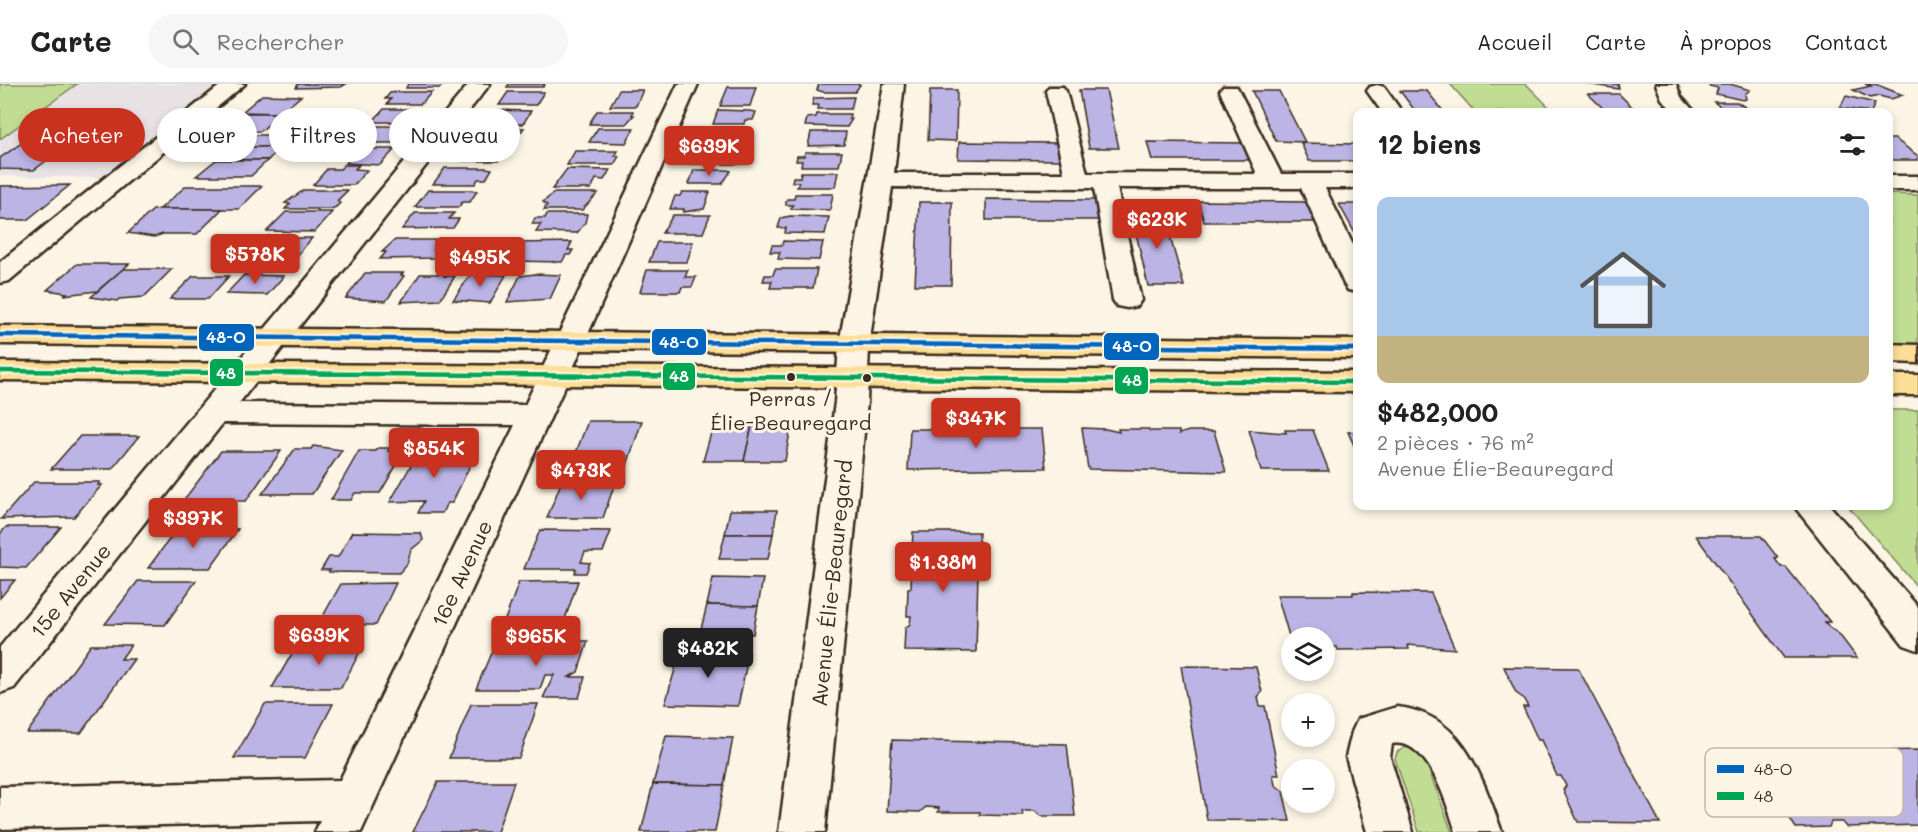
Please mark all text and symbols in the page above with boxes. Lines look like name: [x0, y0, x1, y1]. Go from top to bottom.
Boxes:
search box: [148, 14, 568, 68]
text: Carte: [30, 23, 112, 59]
icon: search: [169, 25, 202, 58]
text: Rechercher: [217, 27, 344, 56]
text: Accueil: [1477, 28, 1552, 55]
text: Carte: [1585, 28, 1646, 55]
text: À propos: [1679, 28, 1772, 55]
text: Contact: [1805, 28, 1888, 55]
chip: Acheter: [18, 108, 145, 162]
chip: Louer: [157, 108, 257, 162]
chip: Filtres: [269, 108, 377, 162]
chip: Nouveau: [389, 108, 520, 162]
pin: $639K: [667, 126, 751, 177]
text: 12 biens: [1377, 127, 1481, 161]
icon: filters: [1836, 128, 1869, 161]
text: $639K: [678, 132, 740, 158]
pin: $623K: [1115, 199, 1199, 250]
text: $623K: [1127, 205, 1187, 231]
pin: $578K: [213, 234, 297, 285]
icon: home: [1569, 236, 1677, 344]
pin: $495K: [438, 237, 522, 288]
text: $578K: [225, 240, 285, 266]
text: $495K: [449, 243, 511, 269]
line badge: 48-O: [198, 323, 255, 352]
text: 48-O: [206, 326, 246, 347]
line badge: 48-O: [651, 328, 707, 356]
text: 48-O: [659, 331, 699, 352]
line badge: 48-O: [1103, 332, 1160, 361]
text: 48-O: [1112, 335, 1152, 356]
line badge: 48: [209, 358, 244, 387]
text: 48: [216, 362, 236, 383]
line badge: 48: [662, 362, 696, 391]
text: 48: [669, 365, 689, 386]
line badge: 48: [1114, 366, 1149, 395]
text: 48: [1122, 369, 1142, 390]
marker: Perras / Élie-Beauregard: [785, 371, 797, 383]
unlabelled marker: [861, 372, 873, 384]
place label: Perras / Élie-Beauregard: [711, 385, 871, 435]
text: $482,000: [1377, 395, 1498, 429]
pin: $347K: [934, 398, 1018, 449]
text: $347K: [945, 404, 1007, 430]
pin: $854K: [392, 428, 476, 479]
text: 2 pièces · 76 m²: [1377, 429, 1534, 455]
text: $854K: [403, 434, 465, 460]
pin: $473K: [539, 450, 623, 501]
text: Avenue Élie-Beauregard: [1377, 455, 1613, 481]
text: $473K: [550, 456, 612, 482]
street label: Avenue Élie-Beauregard: [805, 458, 857, 708]
pin: $397K: [151, 498, 235, 549]
text: $397K: [163, 504, 223, 530]
street label: 16e Avenue: [425, 515, 497, 631]
street label: 15e Avenue: [24, 537, 116, 643]
pin: $1.38M: [894, 542, 992, 593]
text: $1.38M: [909, 548, 977, 574]
pin: $639K: [277, 615, 361, 666]
pin: $965K: [494, 616, 578, 667]
text: $639K: [288, 621, 350, 647]
text: $965K: [505, 622, 567, 648]
map controls: [1281, 627, 1335, 813]
button: layers: [1281, 627, 1335, 681]
pin: $482K: [666, 628, 750, 679]
text: $482K: [677, 634, 739, 660]
button: +: [1281, 693, 1335, 747]
legend: [1705, 748, 1903, 817]
text: 48-O: [1754, 758, 1793, 779]
button: −: [1281, 759, 1335, 813]
text: 48: [1754, 785, 1773, 806]

